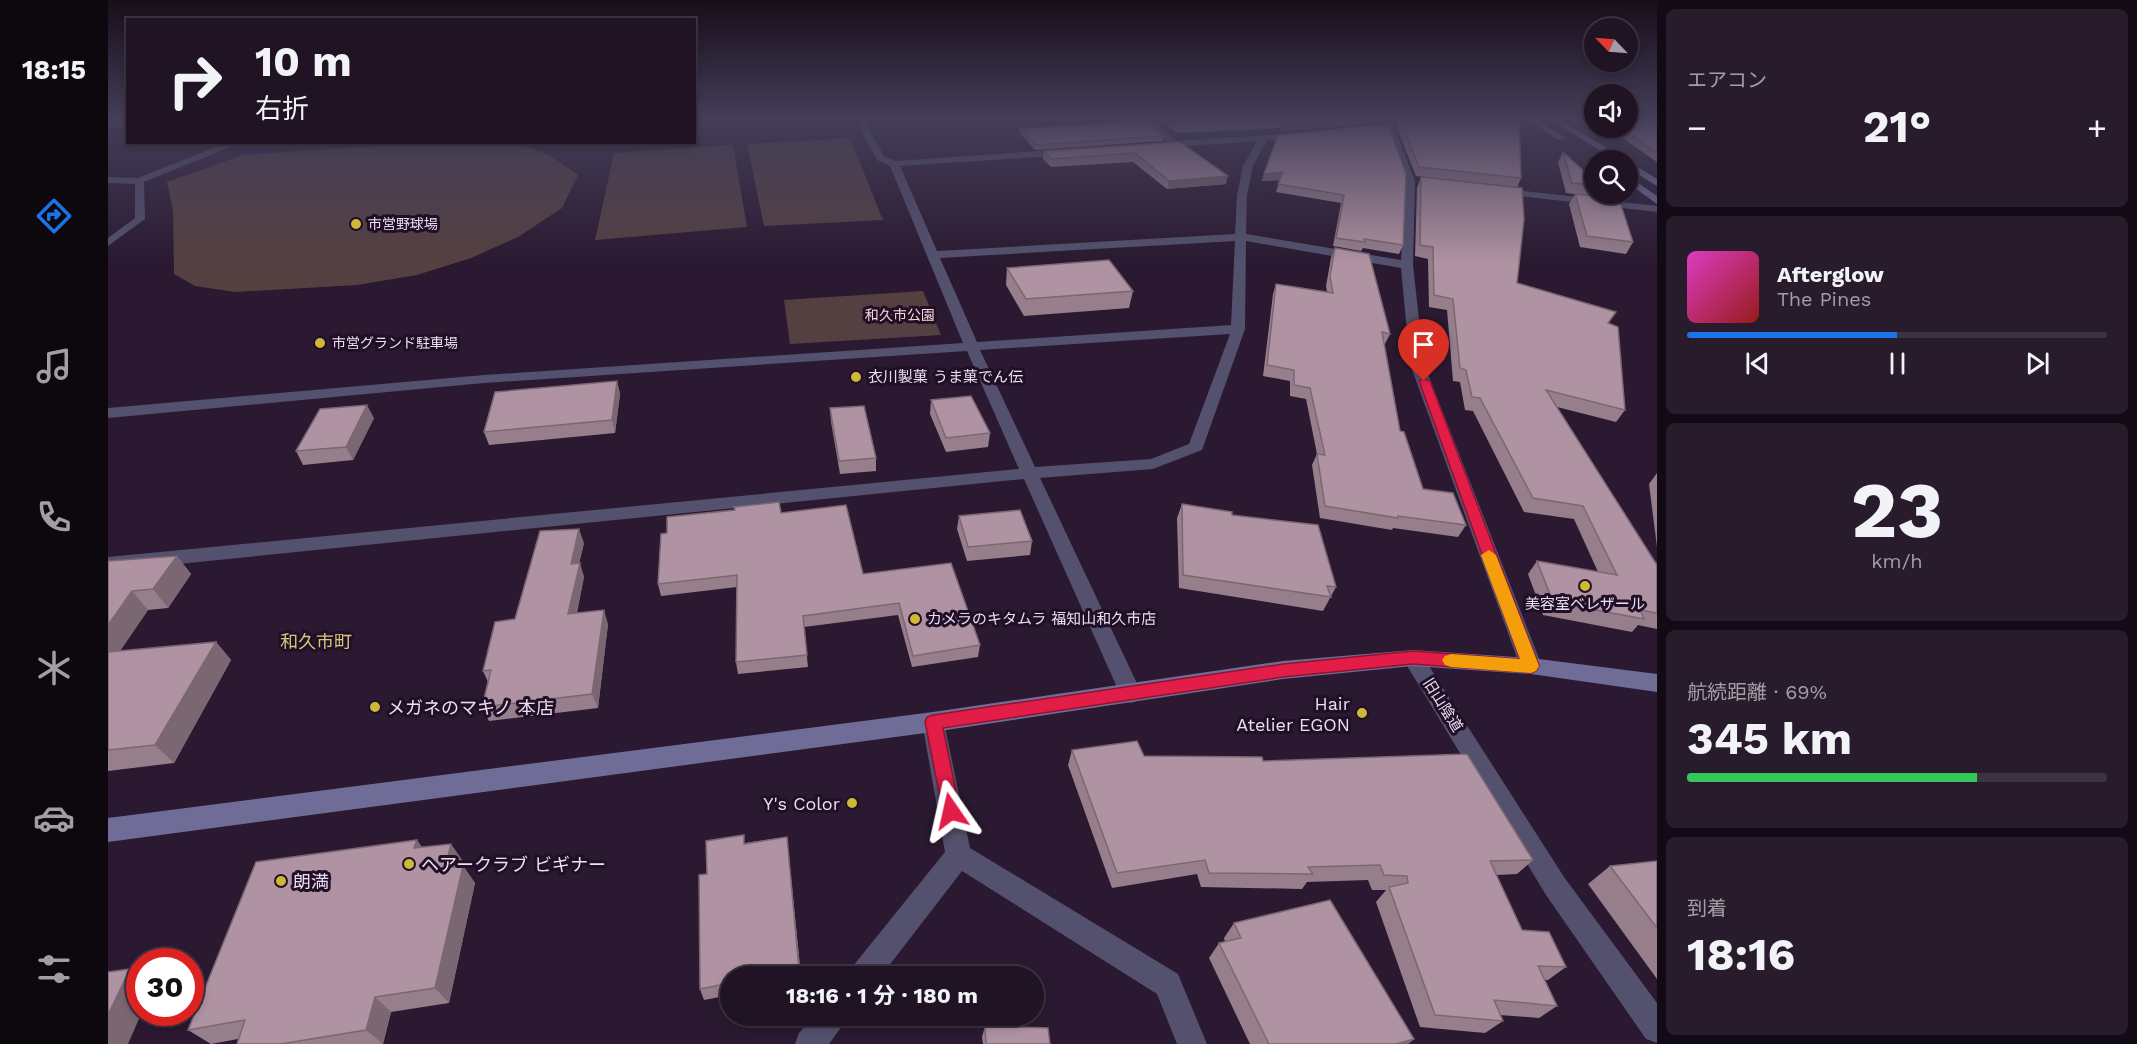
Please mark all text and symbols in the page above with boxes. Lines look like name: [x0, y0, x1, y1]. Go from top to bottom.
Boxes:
north arrow: [1584, 18, 1638, 72]
map controls: [1584, 18, 1638, 204]
text: 10 m: [255, 37, 352, 86]
icon: right: [156, 42, 234, 120]
text: 18:15: [22, 54, 86, 86]
text: エアコン: [1687, 68, 1767, 92]
button: sound: [1584, 84, 1638, 138]
text: 右折: [255, 93, 309, 125]
text: 21°: [1863, 100, 1931, 153]
text: −: [1687, 108, 1707, 147]
text: +: [2087, 108, 2107, 147]
button: search: [1584, 150, 1638, 204]
icon: directions: [33, 195, 75, 237]
place label: 市営野球場: [368, 216, 438, 232]
marker: 市営野球場: [349, 217, 363, 231]
text: Afterglow: [1777, 262, 1884, 287]
text: The Pines: [1777, 287, 1871, 311]
park label: 和久市公園: [865, 307, 935, 323]
pin: [1398, 319, 1449, 381]
icon: arrive: [1407, 328, 1440, 361]
place label: 市営グランド駐車場: [332, 335, 458, 351]
marker: 市営グランド駐車場: [313, 336, 327, 350]
icon: music: [33, 345, 75, 387]
icon: previous: [1741, 347, 1774, 380]
icon: pause: [1881, 347, 1914, 380]
icon: next: [2021, 347, 2054, 380]
place label: 衣川製菓 うま菓でん伝: [868, 368, 1023, 386]
marker: 衣川製菓 うま菓でん伝: [849, 370, 863, 384]
text: 23: [1851, 464, 1943, 556]
icon: phone: [33, 496, 75, 538]
text: km/h: [1871, 549, 1923, 573]
marker: 美容室ベレザール: [1578, 579, 1592, 593]
place label: 美容室ベレザール: [1525, 595, 1645, 613]
place label: カメラのキタムラ 福知山和久市店: [927, 610, 1156, 628]
marker: カメラのキタムラ 福知山和久市店: [908, 612, 922, 626]
district label: 和久市町: [280, 631, 352, 652]
icon: climate: [33, 647, 75, 689]
street label: 旧山陰道: [1419, 675, 1467, 735]
text: 航続距離 · 69%: [1687, 680, 1827, 704]
place label: Hair Atelier EGON: [1236, 693, 1350, 735]
place label: メガネのマキノ 本店: [387, 697, 554, 718]
marker: メガネのマキノ 本店: [368, 700, 382, 714]
marker: Hair Atelier EGON: [1355, 706, 1369, 720]
text: 345 km: [1687, 712, 1852, 765]
position arrow: [919, 779, 983, 843]
place label: Y's Color: [763, 793, 840, 814]
marker: Y's Color: [845, 796, 859, 810]
icon: car: [33, 797, 75, 839]
place label: ヘアークラブ ビギナー: [421, 854, 606, 875]
marker: ヘアークラブ ビギナー: [402, 857, 416, 871]
place label: 朗満: [293, 871, 329, 892]
marker: 朗満: [274, 874, 288, 888]
text: 到着: [1687, 896, 1727, 920]
text: 18:16: [1687, 928, 1795, 981]
icon: filters: [33, 948, 75, 990]
speed limit sign: 30: [126, 948, 204, 1026]
text: 18:16 · 1 分 · 180 m: [786, 983, 978, 1008]

